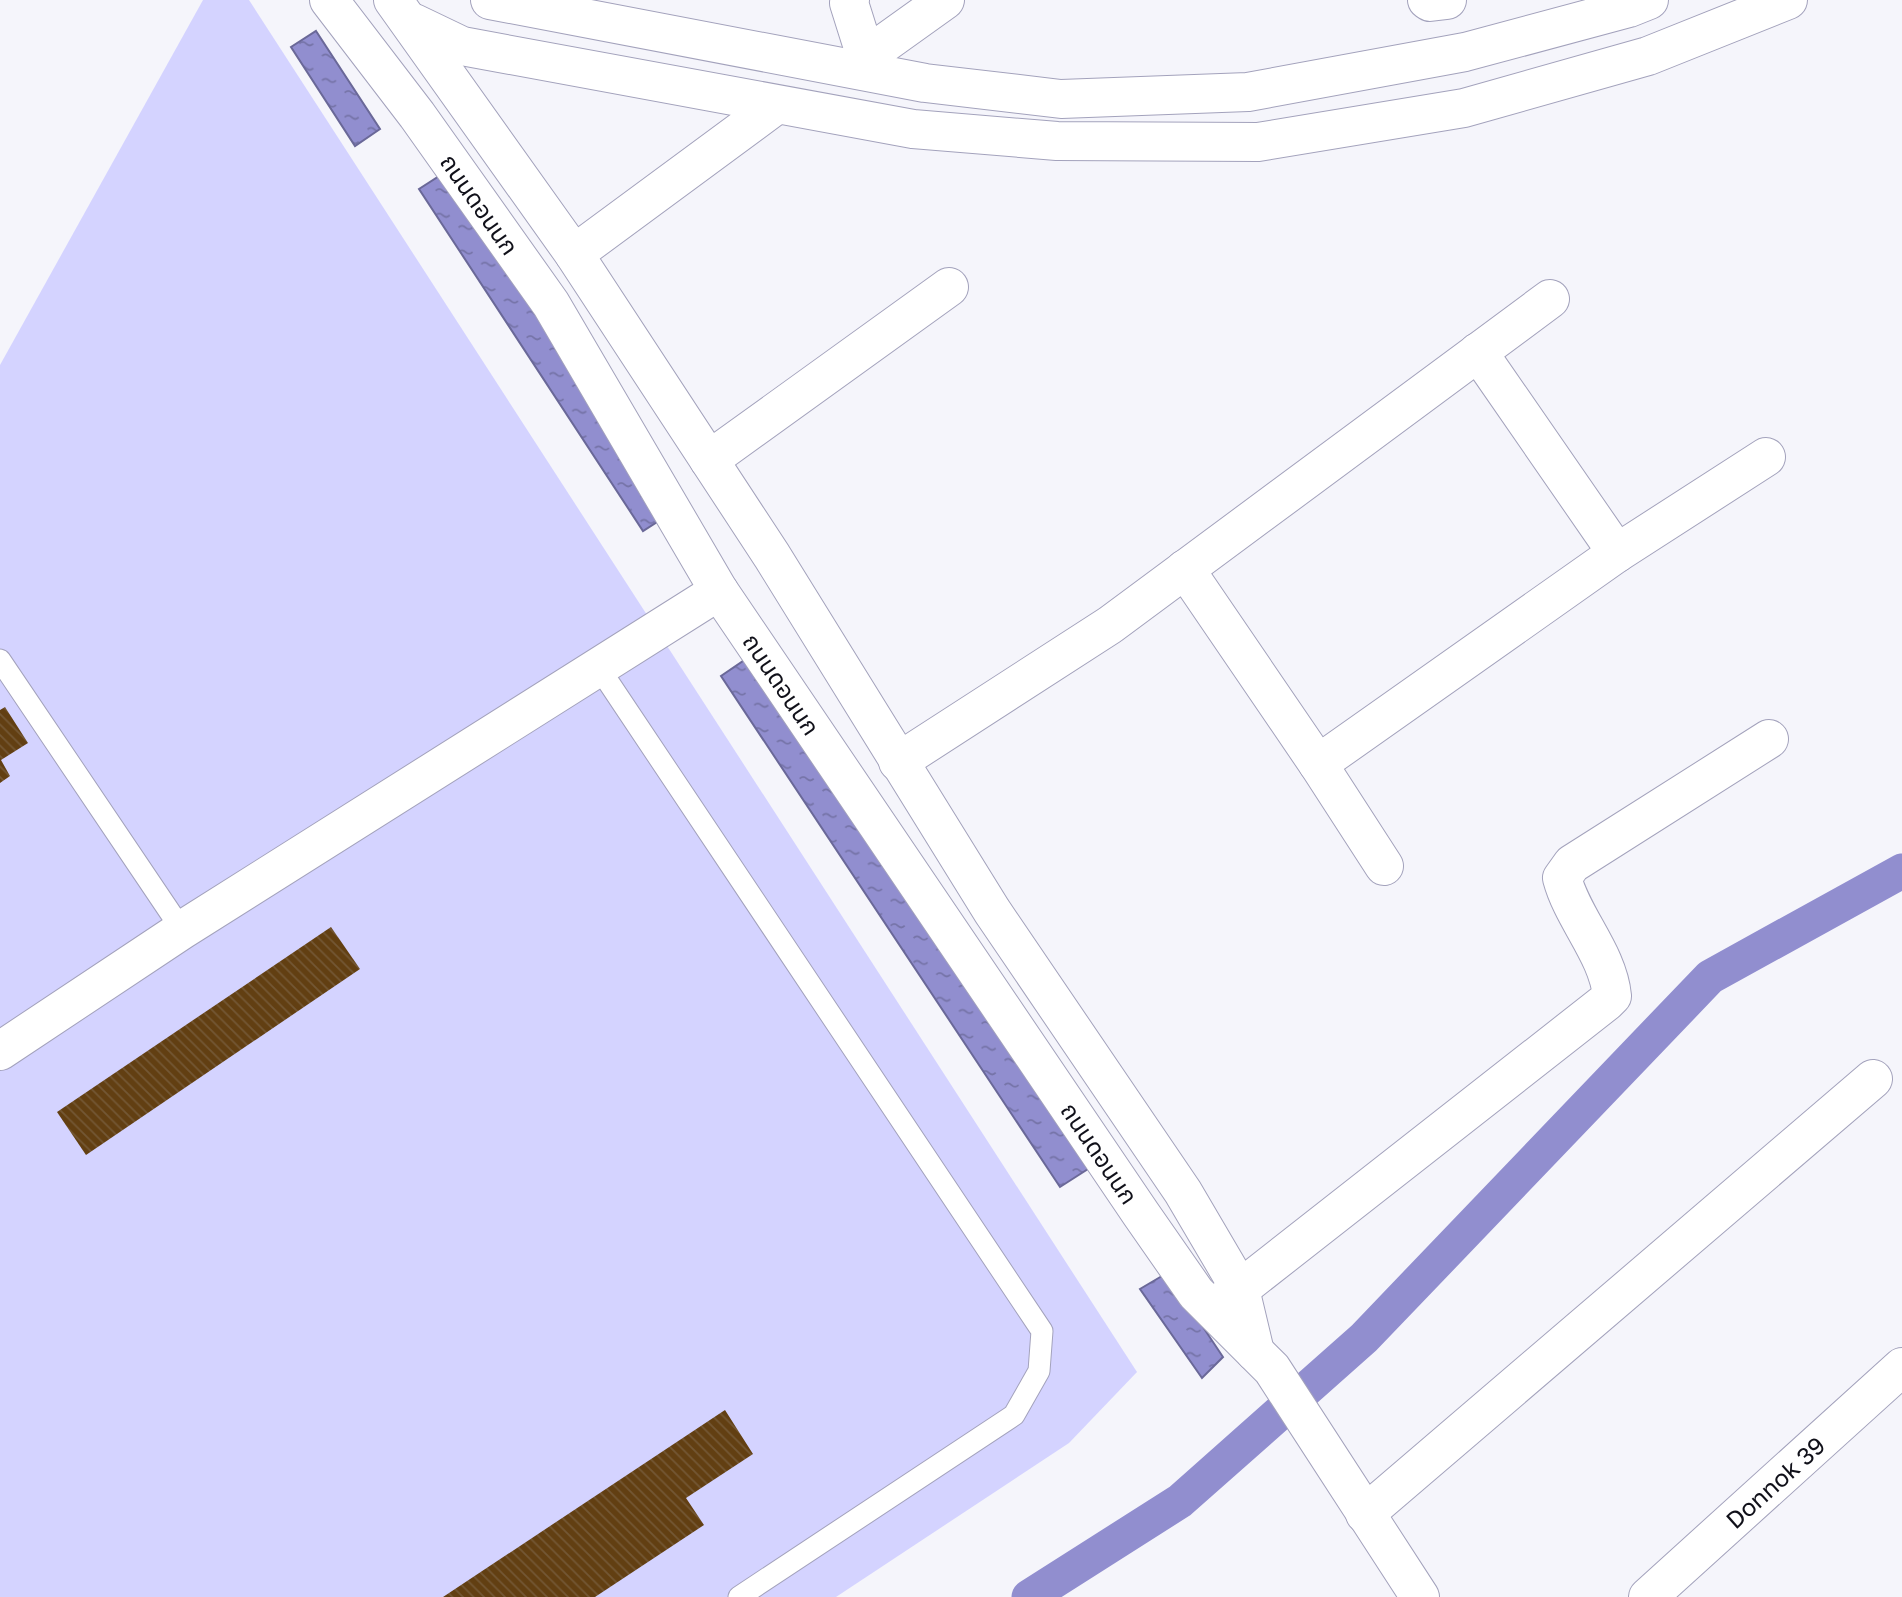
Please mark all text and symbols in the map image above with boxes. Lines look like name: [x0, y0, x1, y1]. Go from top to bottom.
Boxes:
street label: ถนนดอนนก: [435, 148, 525, 260]
street label: ถนนดอนนก: [737, 628, 827, 740]
street label: ถนนดอนนก: [1055, 1097, 1145, 1209]
street label: Donnok 39: [1720, 1430, 1830, 1534]

